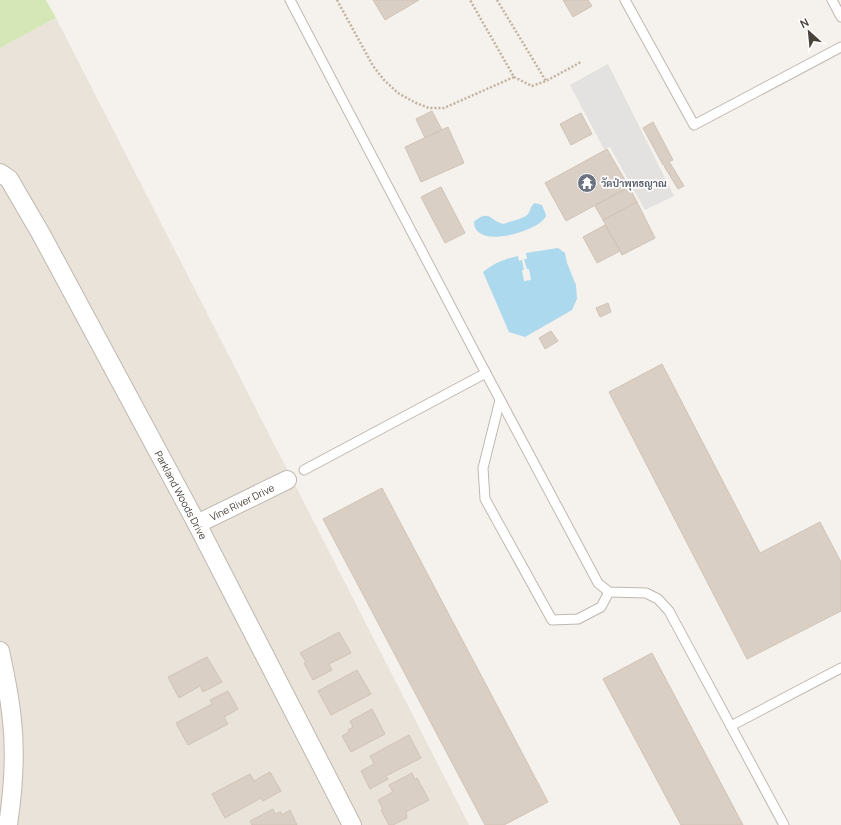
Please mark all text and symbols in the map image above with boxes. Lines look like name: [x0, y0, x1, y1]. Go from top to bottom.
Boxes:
north arrow: [789, 12, 829, 52]
text: N: [797, 14, 811, 31]
temple icon: วัดป่าพุทธญาณ: [576, 172, 598, 194]
place label: วัดป่าพุทธญาณ: [601, 176, 667, 191]
street label: Parkland Woods Drive: [152, 448, 210, 542]
street label: Vine River Drive: [207, 480, 277, 524]

